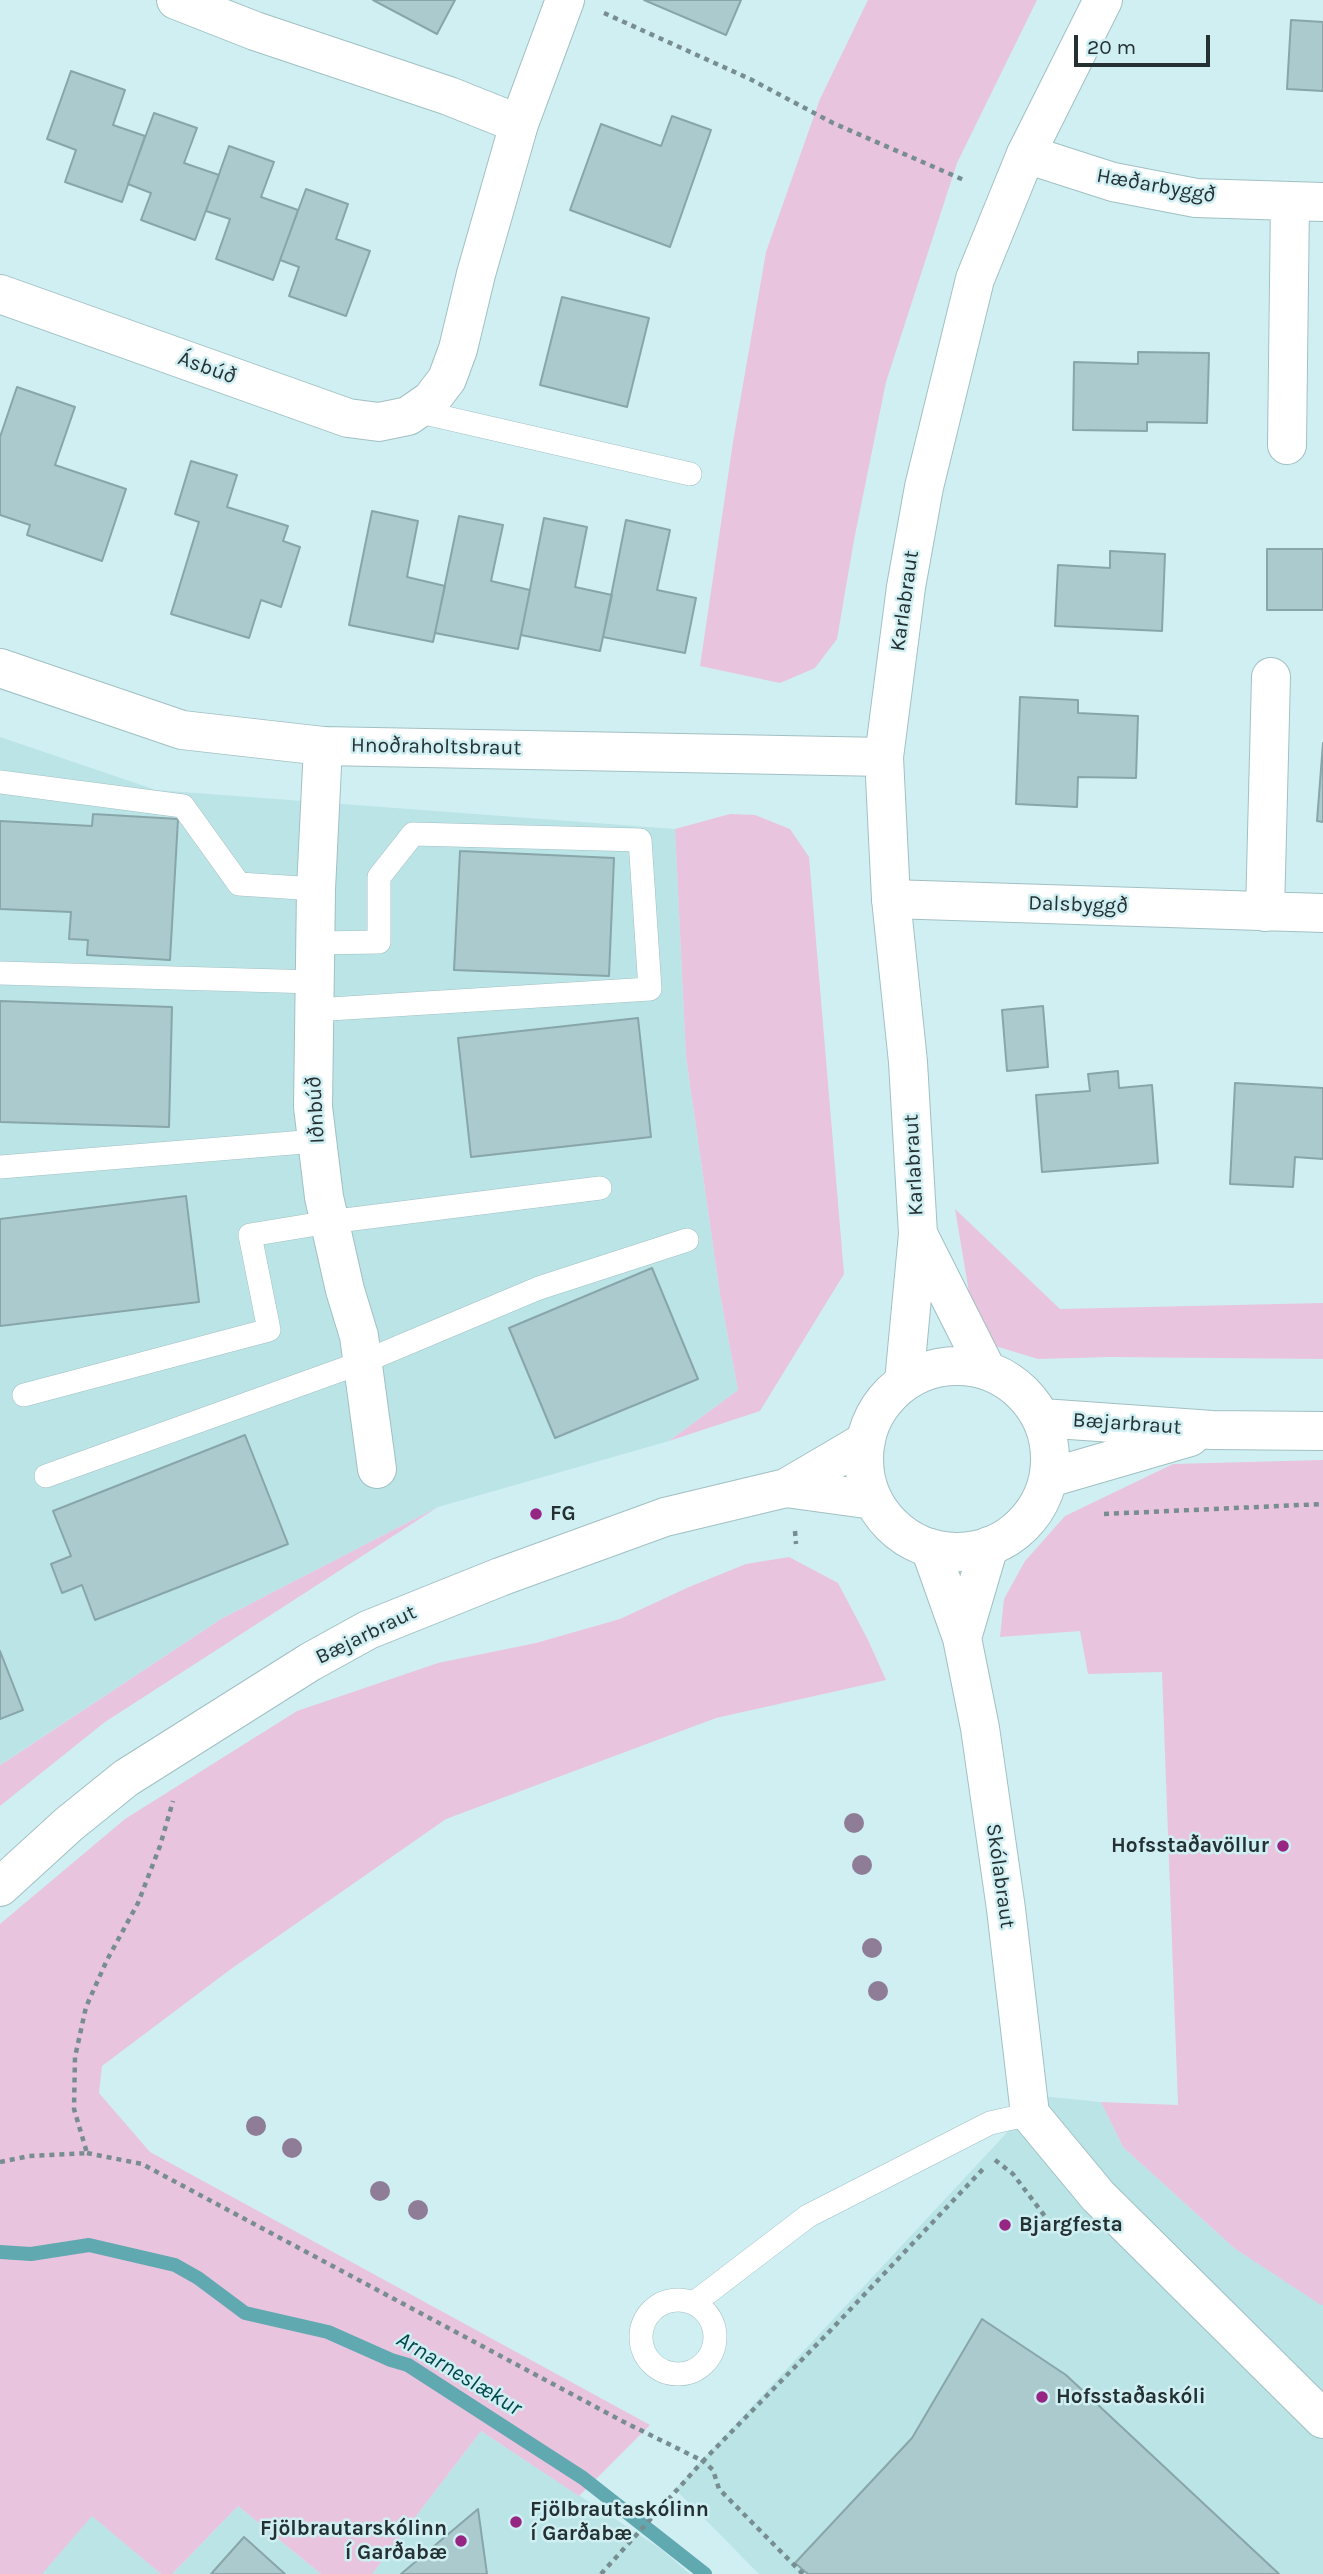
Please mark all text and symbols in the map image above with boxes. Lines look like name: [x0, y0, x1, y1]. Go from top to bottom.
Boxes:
scale bar: [1078, 21, 1214, 65]
text: 20 m: [1087, 35, 1136, 59]
street label: Hæðarbyggð: [1095, 163, 1217, 209]
street label: Ásbúð: [174, 346, 240, 390]
street label: Karlabraut: [885, 549, 925, 653]
street label: Hnoðraholtsbraut: [351, 733, 521, 761]
street label: Dalsbyggð: [1028, 891, 1128, 919]
street label: Iðnbúð: [302, 1076, 330, 1144]
street label: Karlabraut: [899, 1114, 929, 1216]
street label: Bæjarbraut: [1072, 1408, 1182, 1440]
place label: FG: [550, 1501, 576, 1527]
marker: FG: [528, 1506, 544, 1522]
street label: Bæjarbraut: [312, 1600, 420, 1670]
street label: Skólabraut: [980, 1822, 1020, 1930]
place label: Hofsstaðavöllur: [1111, 1833, 1269, 1859]
marker: Hofsstaðavöllur: [1275, 1838, 1291, 1854]
place label: Bjargfesta: [1019, 2212, 1123, 2238]
marker: Bjargfesta: [997, 2217, 1013, 2233]
water label: Arnarneslækur: [391, 2326, 527, 2422]
place label: Hofsstaðaskóli: [1056, 2384, 1206, 2410]
marker: Hofsstaðaskóli: [1034, 2389, 1050, 2405]
place label: Fjölbrautaskólinn í Garðabæ: [530, 2497, 709, 2547]
marker: Fjölbrautaskólinn í Garðabæ: [508, 2514, 524, 2530]
place label: Fjölbrautarskólinn í Garðabæ: [260, 2516, 447, 2566]
marker: Fjölbrautarskólinn í Garðabæ: [453, 2533, 469, 2549]

